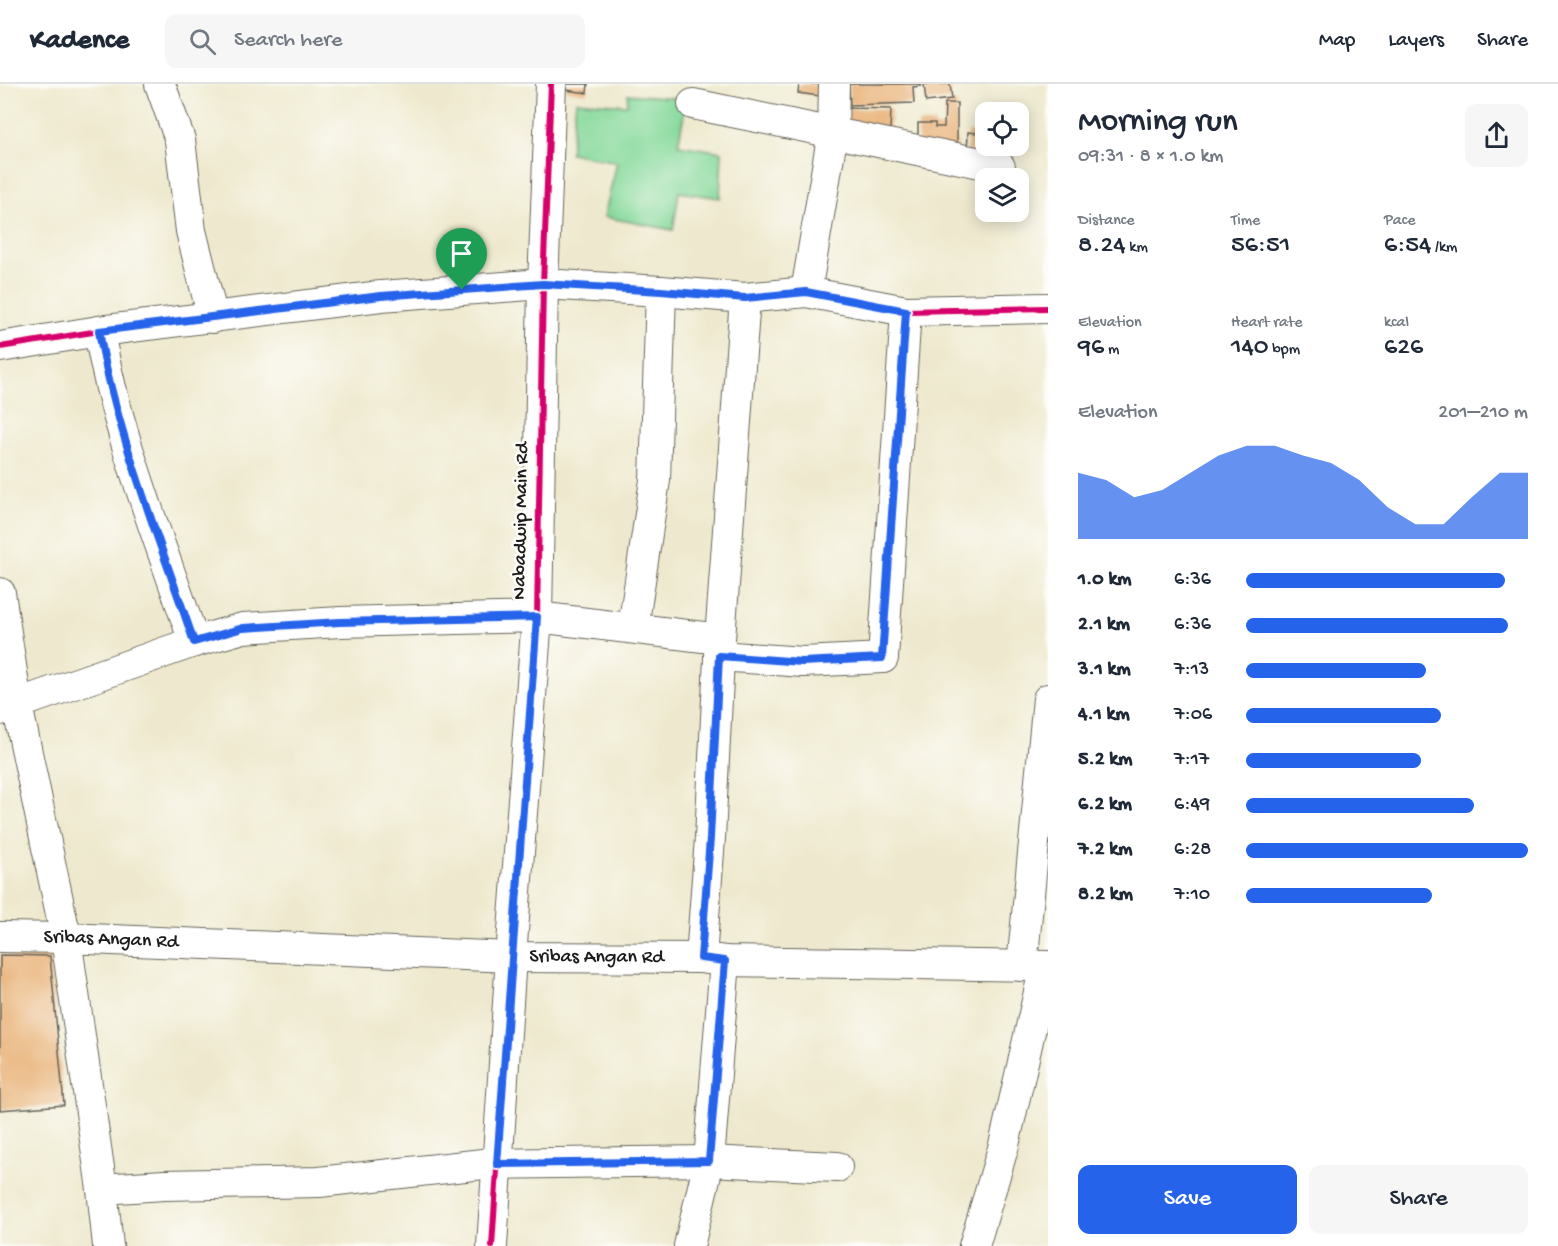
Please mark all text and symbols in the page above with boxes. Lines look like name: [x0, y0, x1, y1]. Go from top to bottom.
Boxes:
search box: [165, 14, 585, 68]
text: Kadence: [30, 25, 129, 58]
icon: search: [186, 25, 219, 58]
text: Search here: [234, 28, 342, 54]
text: Map: [1319, 29, 1355, 54]
text: Layers: [1388, 29, 1444, 54]
text: Share: [1477, 29, 1528, 54]
map controls: [975, 102, 1029, 222]
button: locate: [975, 102, 1029, 156]
text: Morning run: [1078, 104, 1238, 142]
button: share: [1465, 104, 1528, 167]
text: 09:31 · 8 × 1.0 km: [1078, 146, 1224, 169]
button: layers: [975, 168, 1029, 222]
text: Distance: [1078, 212, 1135, 231]
text: Time: [1231, 212, 1260, 231]
text: Pace: [1384, 212, 1415, 231]
pin: [436, 228, 487, 290]
text: 8.24: [1078, 231, 1125, 262]
text: 56:51: [1231, 231, 1290, 262]
text: 6:54: [1384, 231, 1431, 262]
icon: arrive: [445, 237, 478, 270]
text: km: [1125, 239, 1148, 258]
text: /km: [1431, 239, 1457, 258]
text: Elevation: [1078, 314, 1142, 333]
text: Heart rate: [1231, 314, 1303, 333]
text: kcal: [1384, 314, 1409, 333]
text: 96: [1078, 333, 1104, 364]
text: 140: [1231, 333, 1269, 364]
text: 626: [1384, 333, 1423, 364]
text: m: [1104, 341, 1119, 360]
text: bpm: [1269, 341, 1300, 360]
text: Elevation: [1078, 402, 1158, 425]
text: 201–210 m: [1438, 402, 1528, 425]
street label: Nabadwip Main Rd: [509, 440, 535, 600]
text: 1.0 km: [1078, 569, 1132, 592]
text: 6:36: [1174, 569, 1211, 592]
text: 2.1 km: [1078, 614, 1130, 637]
text: 6:36: [1174, 614, 1211, 637]
text: 3.1 km: [1078, 659, 1131, 682]
text: 7:13: [1174, 659, 1209, 682]
text: 4.1 km: [1078, 704, 1130, 727]
text: 7:06: [1174, 704, 1212, 727]
text: 5.2 km: [1078, 749, 1132, 772]
text: 7:17: [1174, 749, 1209, 772]
text: 6.2 km: [1078, 794, 1132, 817]
text: 6:49: [1174, 794, 1210, 817]
text: 7.2 km: [1078, 839, 1132, 862]
text: 6:28: [1174, 839, 1211, 862]
text: 8.2 km: [1078, 884, 1133, 907]
text: 7:10: [1174, 884, 1210, 907]
street label: Sribas Angan Rd: [43, 926, 181, 954]
street label: Sribas Angan Rd: [529, 946, 666, 969]
button: Save: [1078, 1165, 1297, 1234]
button: Share: [1309, 1165, 1528, 1234]

